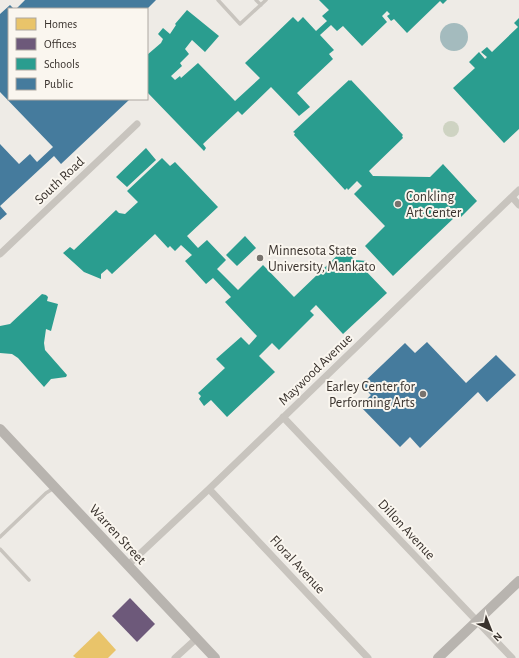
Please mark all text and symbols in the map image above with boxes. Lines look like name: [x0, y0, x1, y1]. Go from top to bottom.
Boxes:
legend: [8, 8, 148, 100]
text: Homes: [44, 18, 77, 30]
text: Offices: [44, 38, 77, 50]
text: Schools: [44, 58, 79, 70]
text: Public: [44, 78, 73, 90]
street label: South Road: [32, 154, 87, 207]
place label: Conkling Art Center: [406, 190, 462, 220]
marker: Conkling Art Center: [393, 199, 403, 209]
place label: Minnesota State University, Mankato: [268, 244, 376, 274]
marker: Minnesota State University, Mankato: [255, 253, 265, 263]
street label: Maywood Avenue: [276, 331, 355, 408]
place label: Earley Center for Performing Arts: [326, 380, 415, 410]
marker: Earley Center for Performing Arts: [418, 389, 428, 399]
street label: Dillon Avenue: [375, 497, 437, 562]
street label: Warren Street: [86, 502, 149, 568]
street label: Floral Avenue: [267, 533, 328, 596]
north arrow: [471, 610, 511, 650]
text: N: [491, 630, 504, 644]

